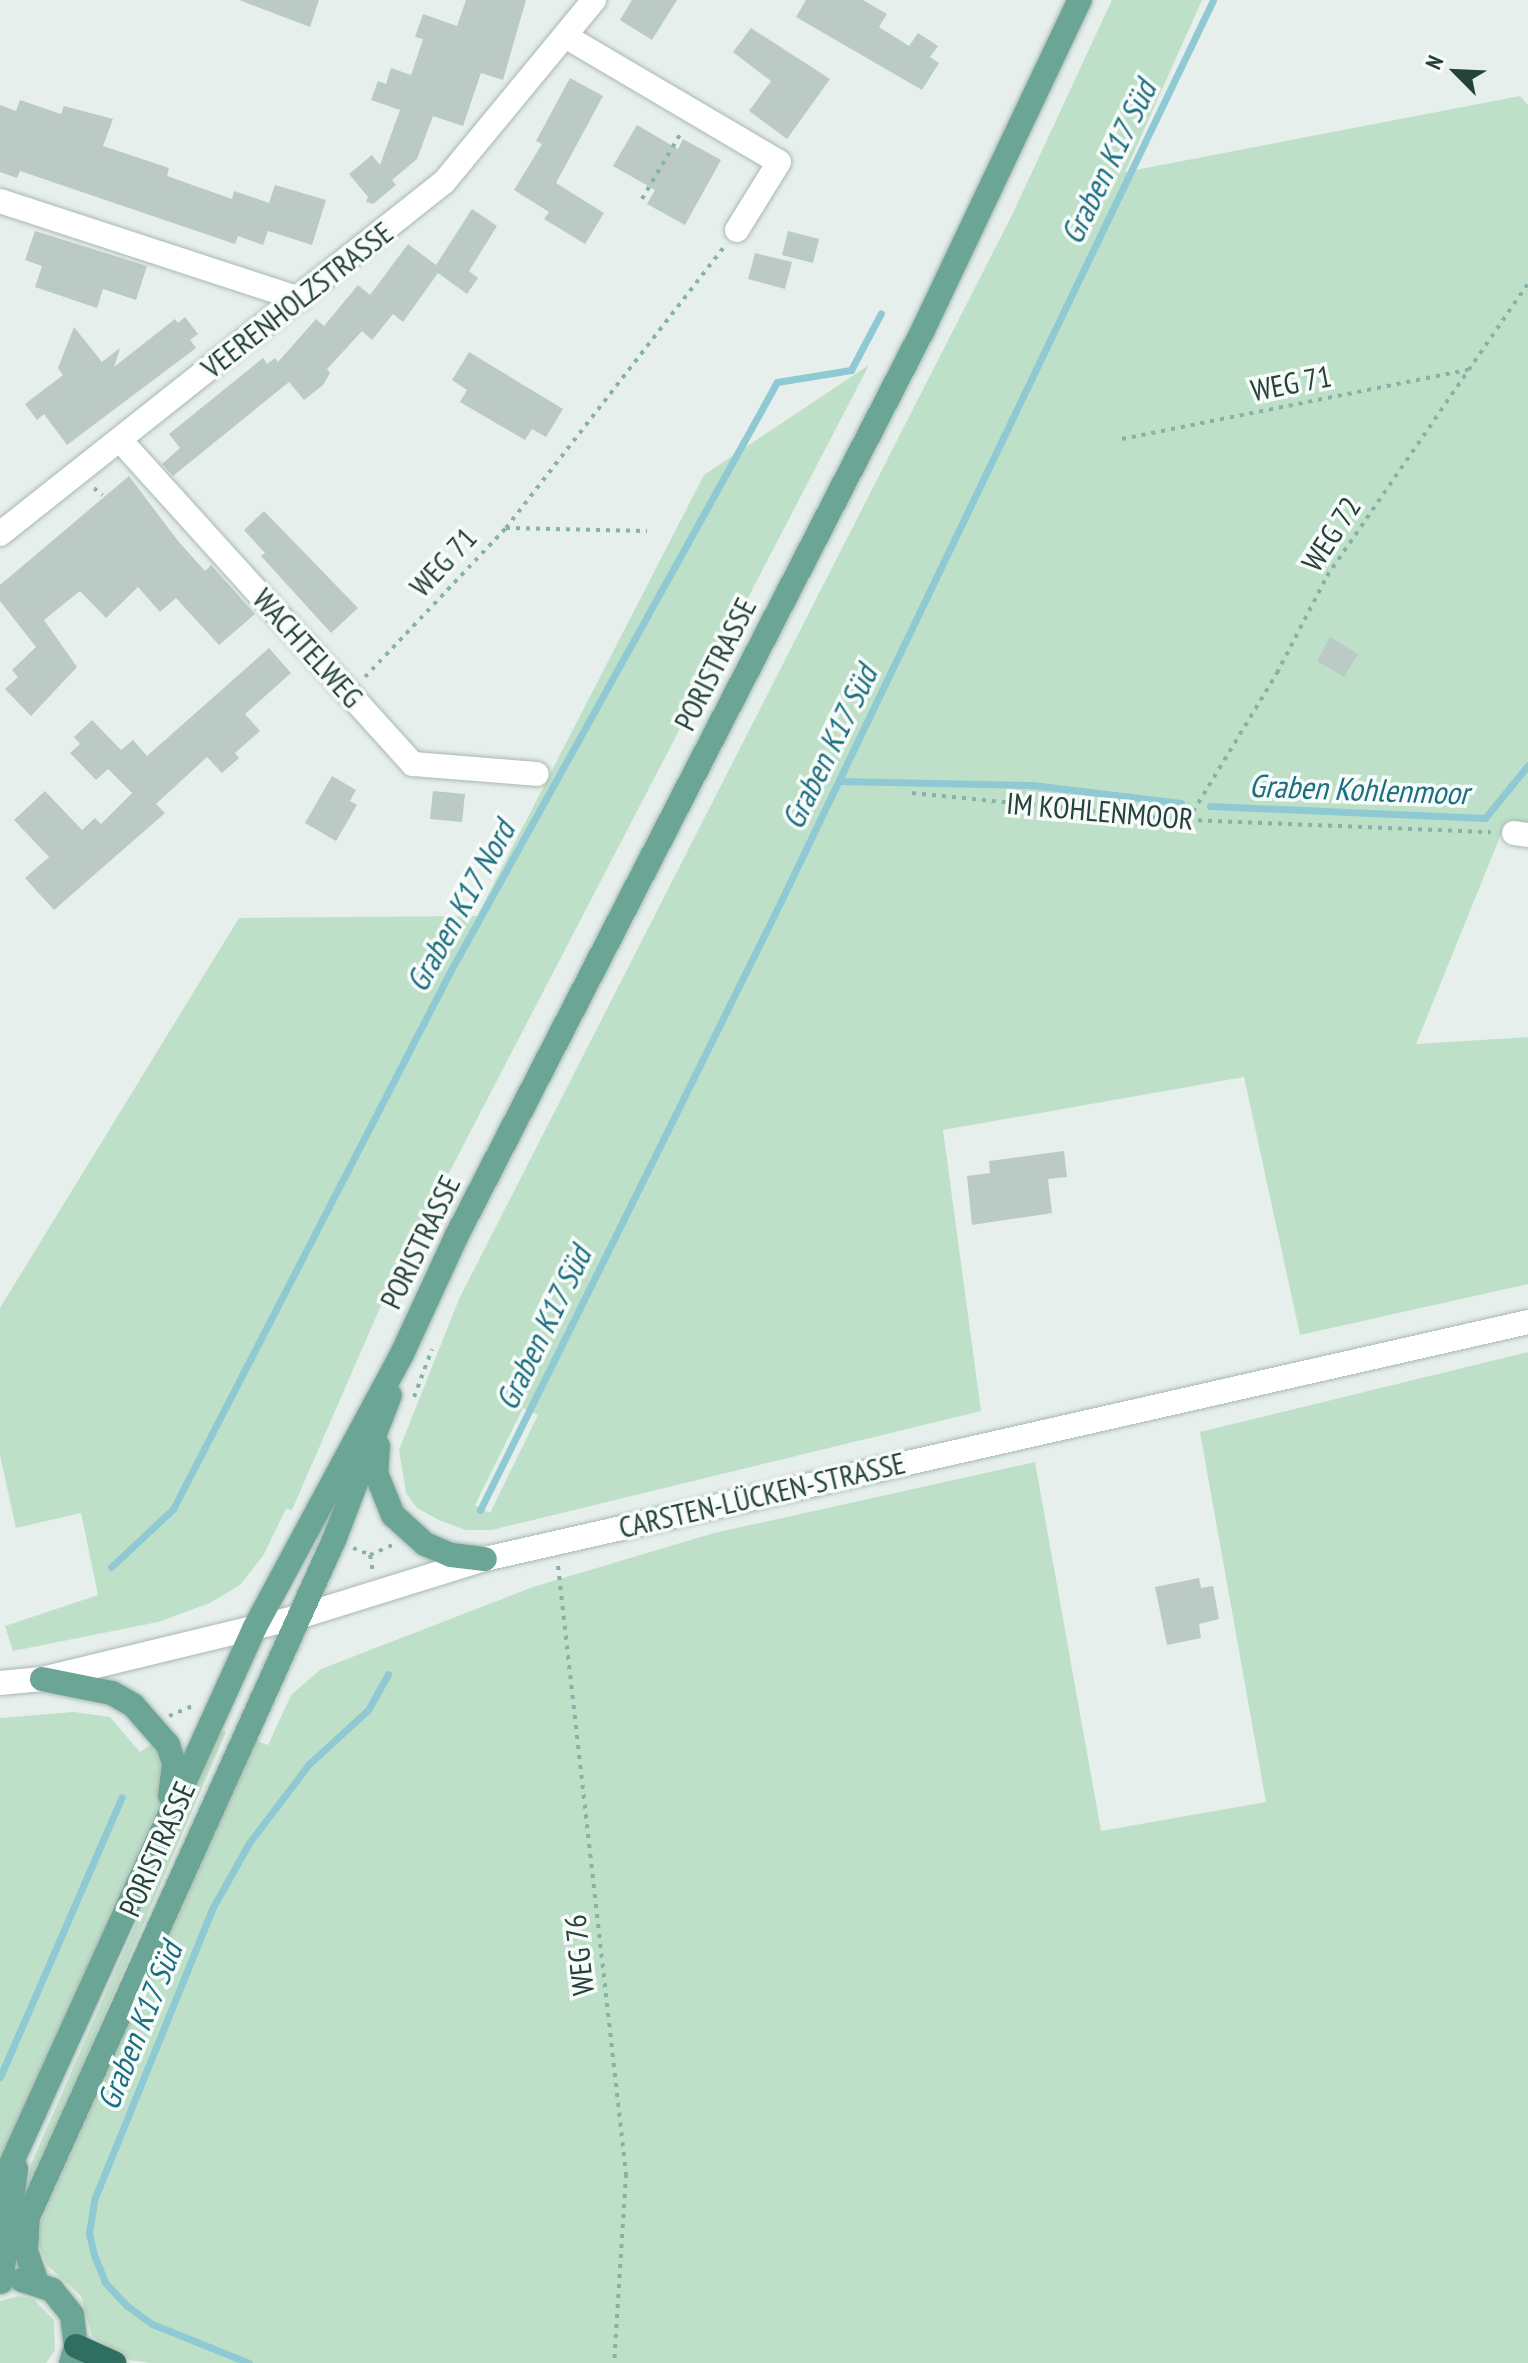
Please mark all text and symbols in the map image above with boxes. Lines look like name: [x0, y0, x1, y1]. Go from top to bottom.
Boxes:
north arrow: [1416, 32, 1496, 112]
text: N: [1419, 51, 1449, 73]
water label: Graben K17 Süd: [1052, 74, 1164, 250]
street label: VEERENHOLZSTRASSE: [194, 214, 400, 386]
street label: WEG 71: [1248, 358, 1334, 408]
street label: WEG 72: [1294, 490, 1368, 578]
street label: WEG 71: [402, 520, 484, 604]
street label: WACHTELWEG: [245, 581, 371, 715]
street label: PORISTRASSE: [666, 592, 764, 736]
water label: Graben K17 Süd: [773, 659, 885, 835]
water label: Graben Kohlenmoor: [1249, 766, 1469, 812]
street label: IM KOHLENMOOR: [1005, 785, 1195, 837]
water label: Graben K17 Nord: [397, 813, 523, 999]
street label: PORISTRASSE: [372, 1170, 468, 1314]
water label: Graben K17 Süd: [487, 1240, 599, 1416]
street label: CARSTEN-LÜCKEN-STRASSE: [615, 1445, 909, 1545]
street label: PORISTRASSE: [111, 1776, 203, 1922]
street label: WEG 76: [557, 1913, 601, 1997]
water label: Graben K17 Süd: [88, 1936, 190, 2116]

